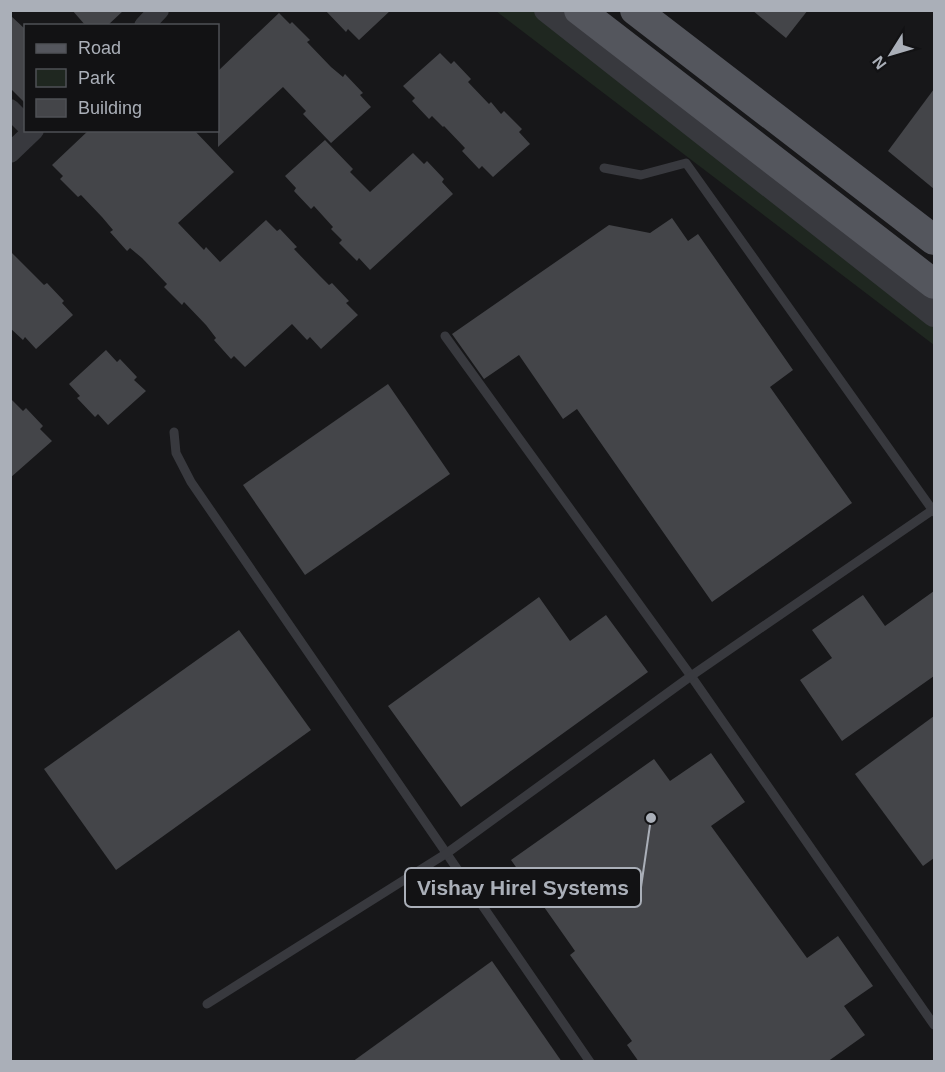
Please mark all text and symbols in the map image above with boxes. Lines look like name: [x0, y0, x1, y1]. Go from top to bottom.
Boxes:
legend: [24, 24, 219, 132]
north arrow: [861, 24, 921, 84]
text: Road: [78, 38, 121, 58]
text: N: [869, 53, 890, 72]
text: Park: [78, 68, 116, 88]
text: Building: [78, 98, 142, 118]
callout: Vishay Hirel Systems: [405, 868, 641, 907]
text: Vishay Hirel Systems: [417, 876, 629, 899]

